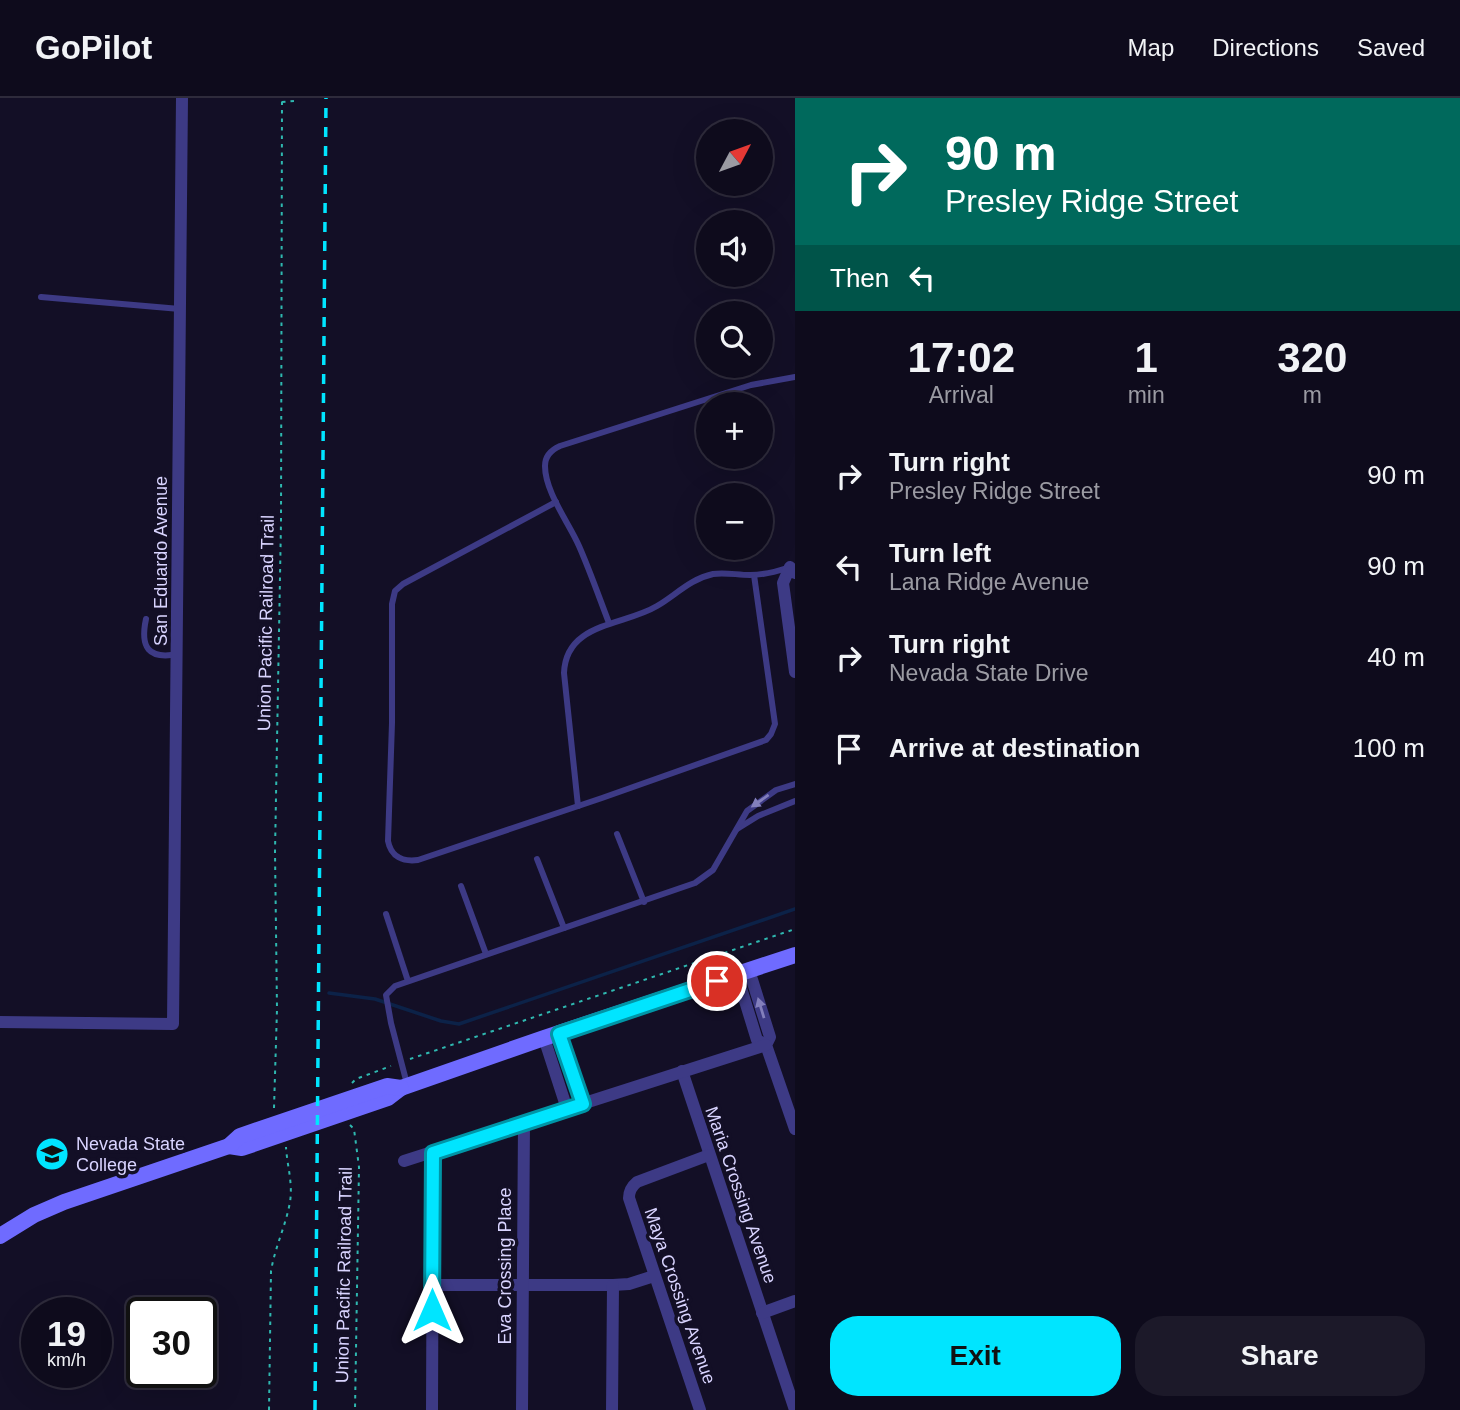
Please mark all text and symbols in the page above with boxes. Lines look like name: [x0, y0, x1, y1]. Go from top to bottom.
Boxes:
text: GoPilot: [35, 29, 152, 66]
text: Map: [1128, 34, 1174, 61]
text: Directions: [1212, 34, 1319, 61]
text: Saved: [1357, 34, 1425, 61]
north arrow: [696, 119, 774, 196]
map controls: [696, 119, 773, 560]
icon: right: [830, 126, 921, 217]
text: 90 m: [945, 126, 1057, 180]
text: Presley Ridge Street: [945, 183, 1238, 219]
button: sound: [696, 210, 773, 287]
icon: left: [903, 259, 941, 297]
text: Then: [830, 263, 889, 293]
button: search: [696, 301, 773, 378]
text: 17:02: [908, 334, 1015, 381]
text: 1: [1134, 334, 1158, 381]
text: 320: [1277, 334, 1347, 381]
text: Arrival: [929, 382, 994, 408]
text: min: [1128, 382, 1165, 408]
text: m: [1303, 382, 1322, 408]
button: +: [696, 392, 773, 469]
text: Turn right: [889, 447, 1010, 477]
icon: right: [830, 457, 868, 495]
text: 90 m: [1367, 460, 1425, 490]
street label: San Eduardo Avenue: [151, 476, 171, 646]
text: Presley Ridge Street: [889, 478, 1100, 504]
button: −: [696, 483, 773, 560]
street label: Union Pacific Railroad Trail: [254, 515, 278, 731]
text: Turn left: [889, 538, 991, 568]
icon: left: [830, 548, 868, 586]
text: 90 m: [1367, 551, 1425, 581]
text: Lana Ridge Avenue: [889, 569, 1089, 595]
text: Turn right: [889, 629, 1010, 659]
icon: right: [830, 639, 868, 677]
text: 40 m: [1367, 642, 1425, 672]
text: Nevada State Drive: [889, 660, 1088, 686]
icon: arrive: [830, 730, 868, 768]
text: Arrive at destination: [889, 733, 1140, 763]
text: 100 m: [1353, 733, 1425, 763]
one-way arrow: [751, 794, 769, 808]
pin: [687, 951, 747, 1011]
icon: arrive: [698, 962, 736, 1000]
one-way arrow: [755, 997, 765, 1018]
street label: Maria Crossing Avenue: [701, 1104, 781, 1286]
place label: Nevada State College: [76, 1134, 185, 1175]
school or university icon: Nevada State College: [33, 1135, 71, 1173]
street label: Union Pacific Railroad Trail: [332, 1167, 356, 1383]
street label: Eva Crossing Place: [495, 1187, 515, 1345]
street label: Maya Crossing Avenue: [640, 1205, 720, 1387]
position arrow: [395, 1273, 469, 1347]
speed limit sign: 30: [126, 1297, 217, 1388]
text: 19: [47, 1314, 86, 1353]
button: Exit: [830, 1316, 1121, 1396]
button: Share: [1135, 1316, 1425, 1396]
text: km/h: [47, 1350, 86, 1370]

